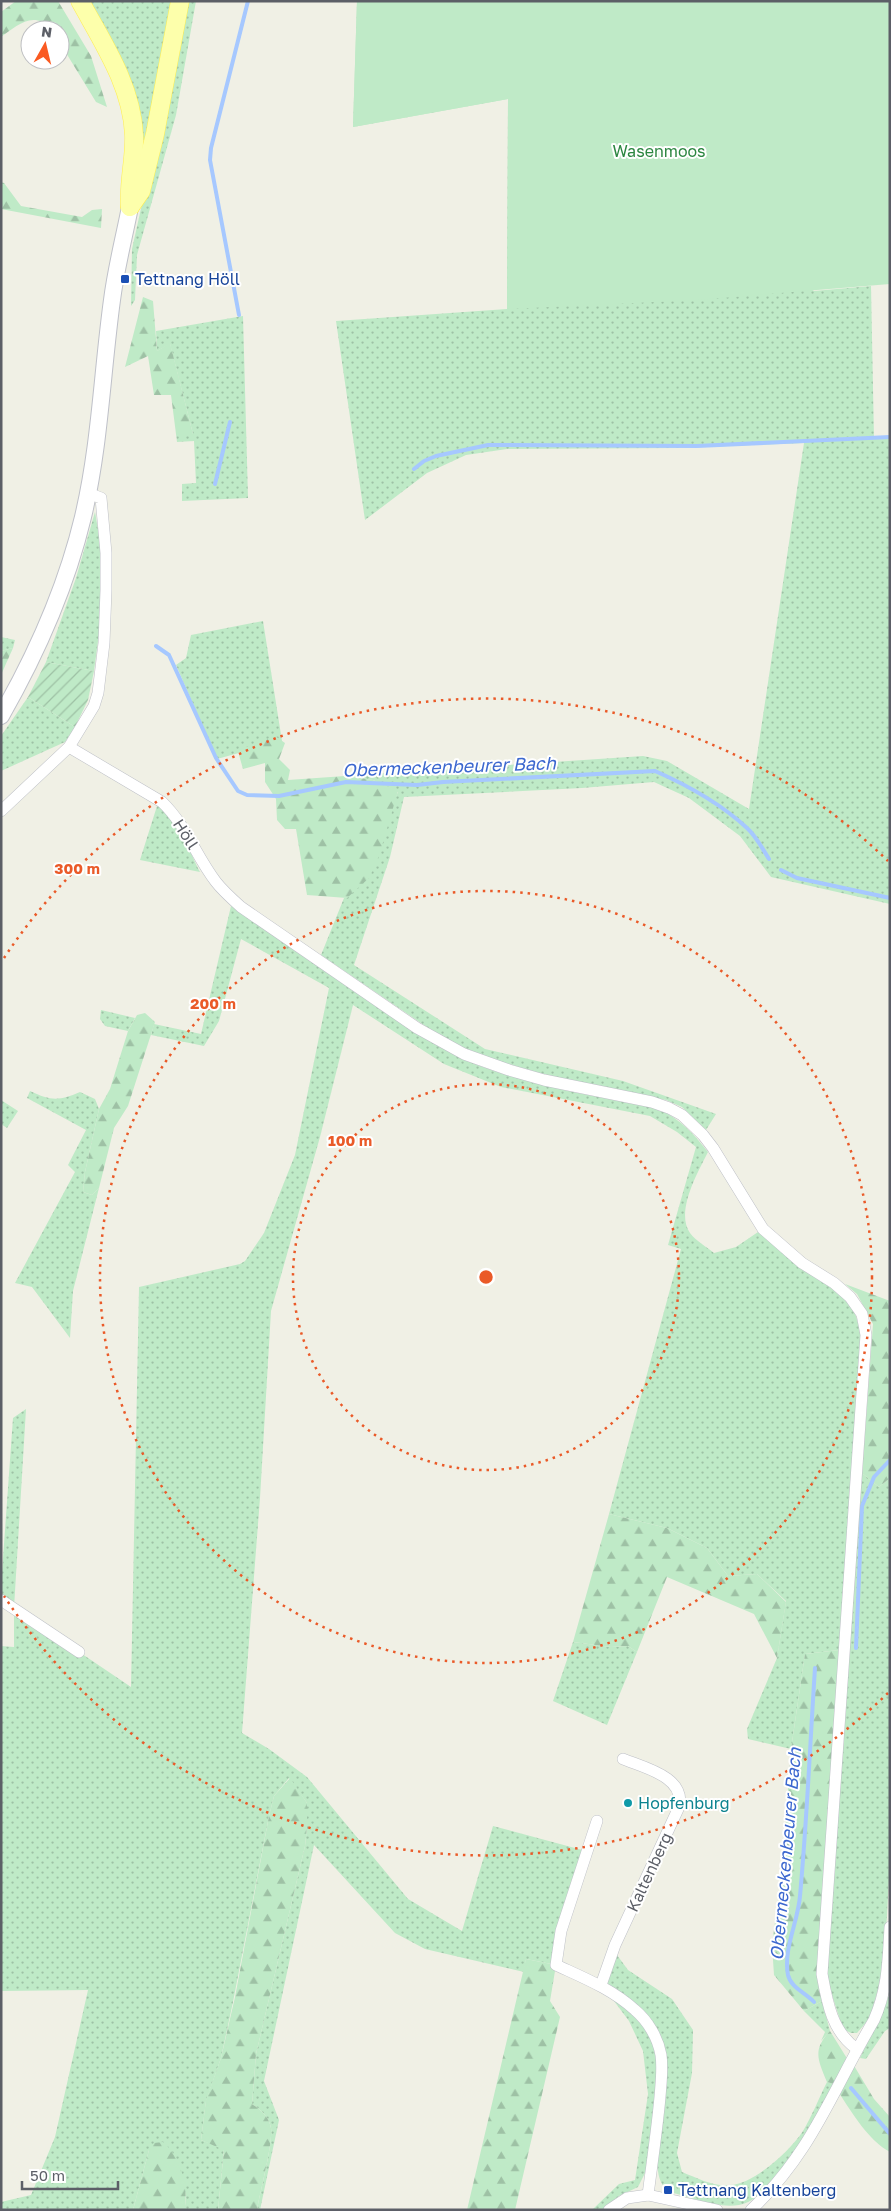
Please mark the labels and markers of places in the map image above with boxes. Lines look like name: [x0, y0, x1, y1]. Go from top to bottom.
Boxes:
place label: Tettnang Höll: [135, 269, 240, 289]
marker: Tettnang Höll: [119, 273, 131, 285]
centre of rings: [477, 1268, 495, 1286]
place label: Hopfenburg: [638, 1793, 730, 1813]
marker: Hopfenburg: [622, 1797, 634, 1809]
place label: Tettnang Kaltenberg: [678, 2180, 836, 2200]
marker: Tettnang Kaltenberg: [662, 2184, 674, 2196]

